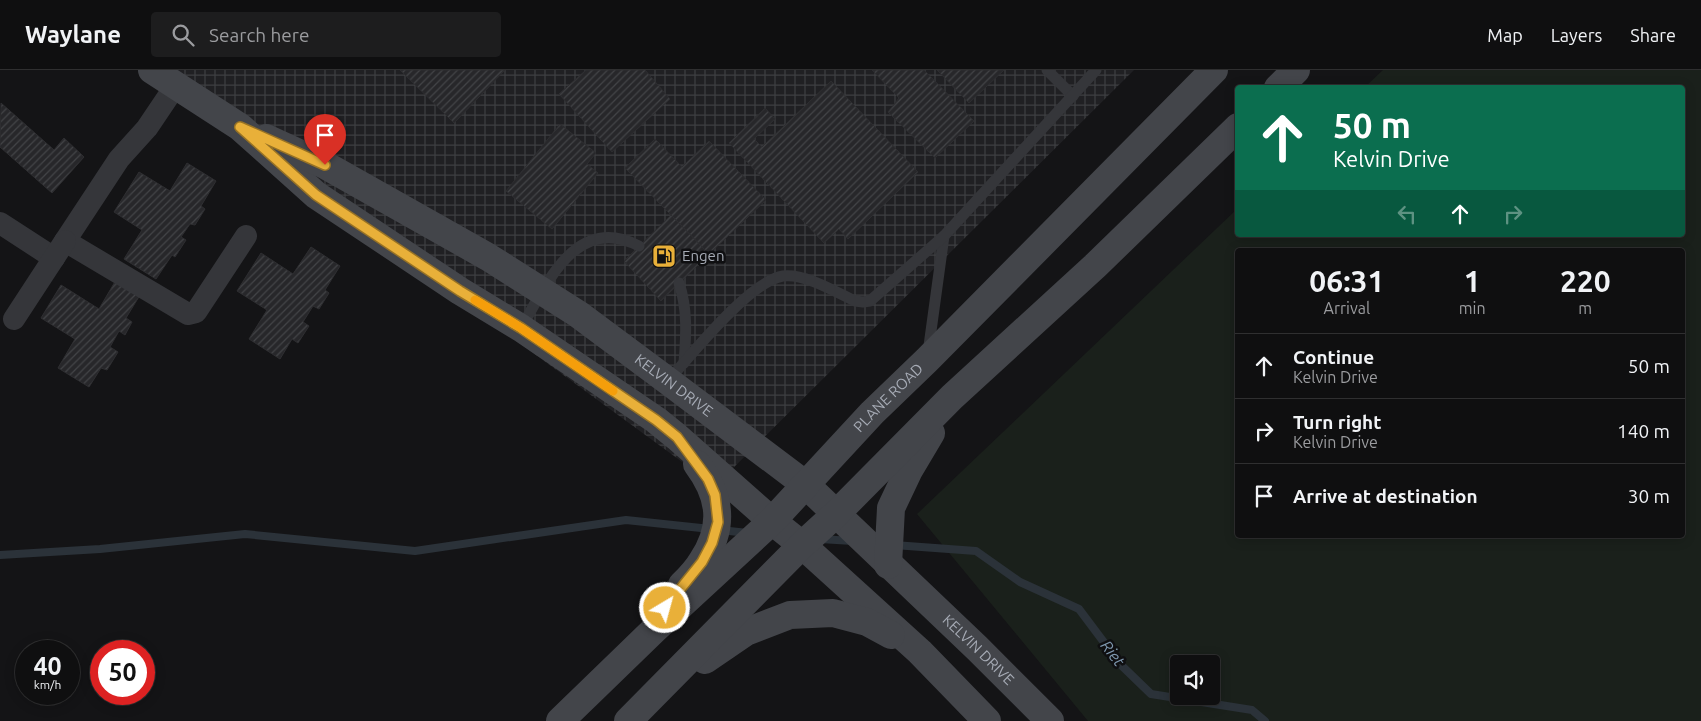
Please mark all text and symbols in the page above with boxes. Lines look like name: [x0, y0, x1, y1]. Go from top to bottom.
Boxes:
search box: [151, 12, 501, 57]
text: Waylane: [25, 21, 121, 48]
icon: search: [169, 21, 197, 49]
text: Search here: [209, 24, 309, 46]
text: Map: [1487, 25, 1523, 45]
text: Layers: [1551, 25, 1602, 45]
text: Share: [1630, 25, 1676, 45]
icon: ahead: [1250, 105, 1315, 170]
text: 50 m: [1333, 105, 1411, 145]
pin: [304, 114, 346, 165]
icon: arrive: [311, 121, 339, 149]
text: Kelvin Drive: [1333, 146, 1450, 171]
icon: left: [1393, 200, 1421, 228]
icon: ahead: [1446, 200, 1474, 228]
icon: right: [1499, 200, 1527, 228]
fuel station icon: Engen: [651, 243, 677, 269]
place label: Engen: [682, 247, 724, 264]
text: 06:31: [1309, 264, 1384, 298]
text: 1: [1464, 264, 1481, 298]
text: 220: [1560, 264, 1611, 298]
text: Arrival: [1324, 299, 1370, 317]
text: min: [1459, 299, 1486, 317]
text: m: [1578, 299, 1592, 317]
text: Continue: [1293, 346, 1374, 368]
street label: KELVIN DRIVE: [632, 350, 716, 420]
icon: ahead: [1250, 352, 1278, 380]
text: 50 m: [1628, 355, 1670, 377]
street label: PLANE ROAD: [850, 360, 926, 435]
text: Kelvin Drive: [1293, 368, 1378, 386]
text: Turn right: [1293, 411, 1381, 433]
icon: right: [1250, 417, 1278, 445]
text: 140 m: [1617, 420, 1670, 442]
text: Kelvin Drive: [1293, 433, 1378, 451]
icon: arrive: [1250, 482, 1278, 510]
text: Arrive at destination: [1293, 485, 1478, 507]
text: 30 m: [1628, 485, 1670, 507]
position arrow: [638, 581, 690, 633]
street label: KELVIN DRIVE: [939, 611, 1018, 688]
water label: Riet: [1097, 636, 1129, 670]
speed limit sign: 50: [90, 640, 155, 705]
text: 40: [33, 652, 62, 680]
map controls: [1170, 655, 1220, 705]
button: sound: [1170, 655, 1220, 705]
text: km/h: [34, 678, 61, 691]

